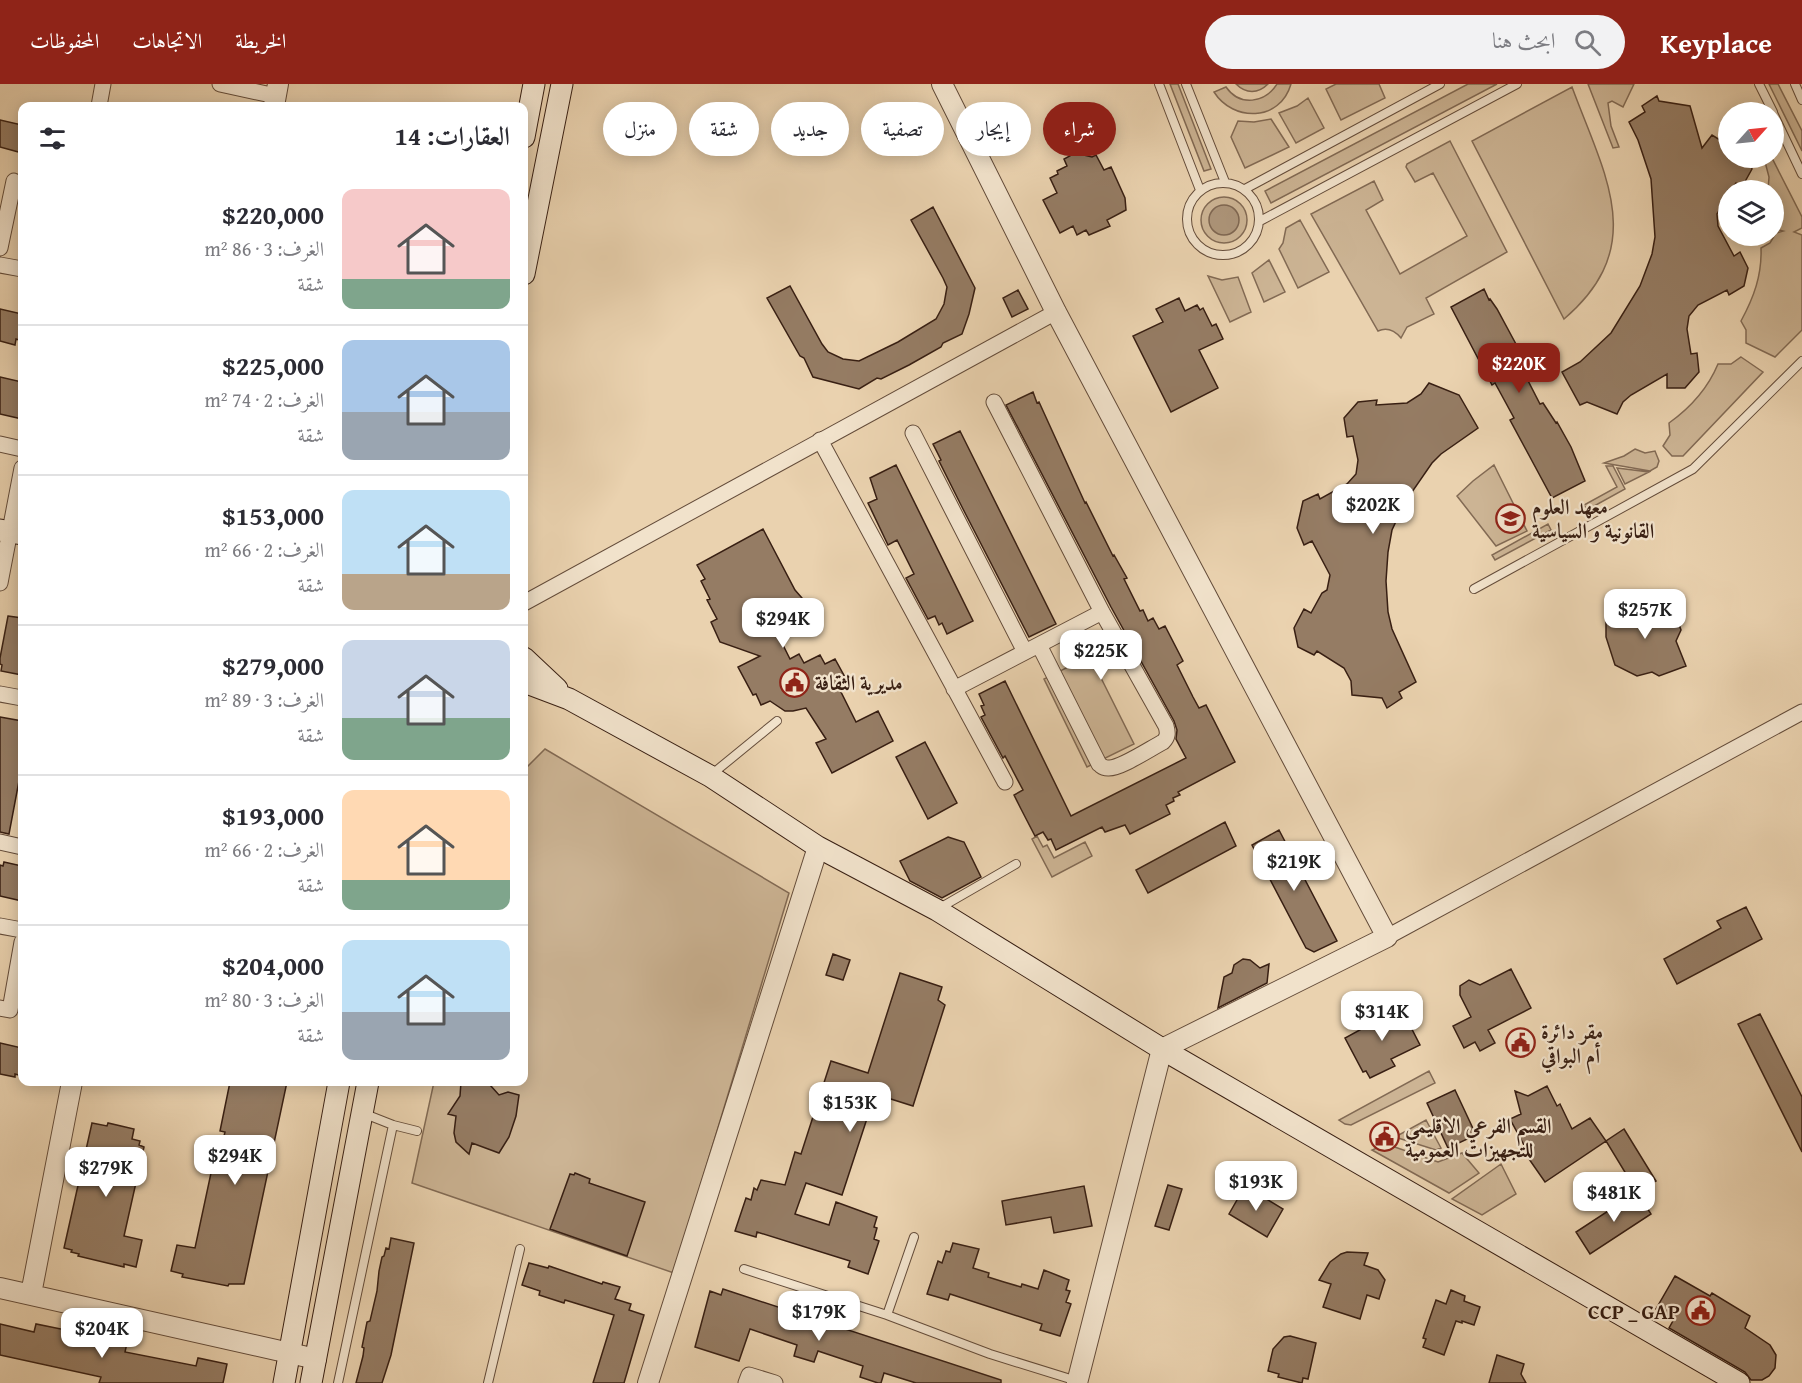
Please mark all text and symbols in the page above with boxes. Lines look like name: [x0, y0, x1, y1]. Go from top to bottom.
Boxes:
search box: [1205, 15, 1625, 69]
text: Keyplace: [1661, 22, 1772, 63]
text: ابحث هنا: [1492, 24, 1556, 56]
text: المحفوظات: [30, 25, 99, 56]
text: الاتجاهات: [132, 25, 202, 56]
text: الخريطة: [235, 25, 286, 56]
icon: search: [1571, 26, 1604, 59]
chip: منزل: [603, 102, 677, 156]
chip: شقة: [689, 102, 759, 156]
chip: جديد: [771, 102, 849, 156]
chip: تصفية: [861, 102, 944, 156]
chip: إيجار: [956, 102, 1031, 156]
chip: شراء: [1043, 102, 1116, 156]
north arrow: [1718, 102, 1784, 168]
map controls: [1718, 102, 1784, 246]
text: العقارات: 14: [394, 116, 510, 155]
icon: filters: [36, 122, 69, 155]
button: layers: [1718, 180, 1784, 246]
text: $220,000: [222, 195, 324, 234]
icon: home: [390, 213, 462, 285]
text: الغرف: 3 · 86 m²: [205, 234, 324, 263]
text: شقة: [298, 269, 324, 298]
pin: $220K: [1477, 343, 1561, 394]
text: $225,000: [222, 346, 324, 385]
text: $220K: [1492, 348, 1546, 377]
icon: home: [390, 364, 462, 436]
text: الغرف: 2 · 74 m²: [205, 385, 324, 414]
text: شقة: [298, 420, 324, 449]
pin: $202K: [1331, 484, 1415, 535]
text: $202K: [1346, 489, 1400, 518]
place label: معهد العلوم القانونية و السياسية: [1532, 491, 1654, 546]
text: $153,000: [222, 496, 324, 535]
school or university icon: معهد العلوم القانونية و السياسية: [1495, 502, 1527, 534]
icon: home: [390, 514, 462, 586]
text: الغرف: 2 · 66 m²: [205, 535, 324, 564]
text: شقة: [298, 570, 324, 599]
pin: $257K: [1603, 589, 1687, 640]
text: $257K: [1618, 594, 1672, 623]
pin: $294K: [741, 598, 825, 649]
text: $294K: [756, 603, 810, 632]
pin: $225K: [1059, 630, 1143, 681]
text: $225K: [1074, 635, 1128, 664]
text: $279,000: [222, 646, 324, 685]
icon: home: [390, 664, 462, 736]
public building icon: مديرية الثقافة: [778, 666, 810, 698]
place label: مديرية الثقافة: [815, 667, 903, 698]
text: الغرف: 3 · 89 m²: [205, 685, 324, 714]
text: شقة: [298, 720, 324, 749]
text: $193,000: [222, 796, 324, 835]
icon: home: [390, 814, 462, 886]
text: الغرف: 2 · 66 m²: [205, 835, 324, 864]
pin: $219K: [1252, 841, 1336, 892]
text: $219K: [1267, 846, 1321, 875]
text: شقة: [298, 870, 324, 899]
text: $204,000: [222, 946, 324, 985]
icon: home: [390, 964, 462, 1036]
text: الغرف: 3 · 80 m²: [205, 985, 324, 1014]
pin: $314K: [1340, 991, 1424, 1042]
text: $314K: [1355, 996, 1409, 1025]
place label: مقر دائرة أم البواقي: [1540, 1016, 1603, 1075]
text: شقة: [298, 1020, 324, 1049]
public building icon: مقر دائرة أم البواقي: [1504, 1027, 1536, 1059]
pin: $153K: [808, 1082, 892, 1133]
text: $153K: [823, 1087, 877, 1116]
place label: القسم الفرعي الاقليمي للتجهيزات العمومية: [1405, 1110, 1552, 1165]
public building icon: القسم الفرعي الاقليمي للتجهيزات العمومية: [1368, 1121, 1400, 1153]
pin: $294K: [193, 1135, 277, 1186]
text: $294K: [208, 1140, 262, 1169]
pin: $279K: [64, 1147, 148, 1198]
text: $279K: [79, 1152, 133, 1181]
pin: $193K: [1214, 1161, 1298, 1212]
text: $193K: [1229, 1166, 1283, 1195]
pin: $481K: [1572, 1172, 1656, 1223]
text: $481K: [1587, 1177, 1641, 1206]
pin: $179K: [777, 1291, 861, 1342]
public building icon: CCP _ GAP: [1685, 1295, 1717, 1327]
text: $179K: [792, 1296, 846, 1325]
place label: CCP _ GAP: [1588, 1296, 1680, 1327]
pin: $204K: [60, 1308, 144, 1359]
text: $204K: [75, 1313, 129, 1342]

